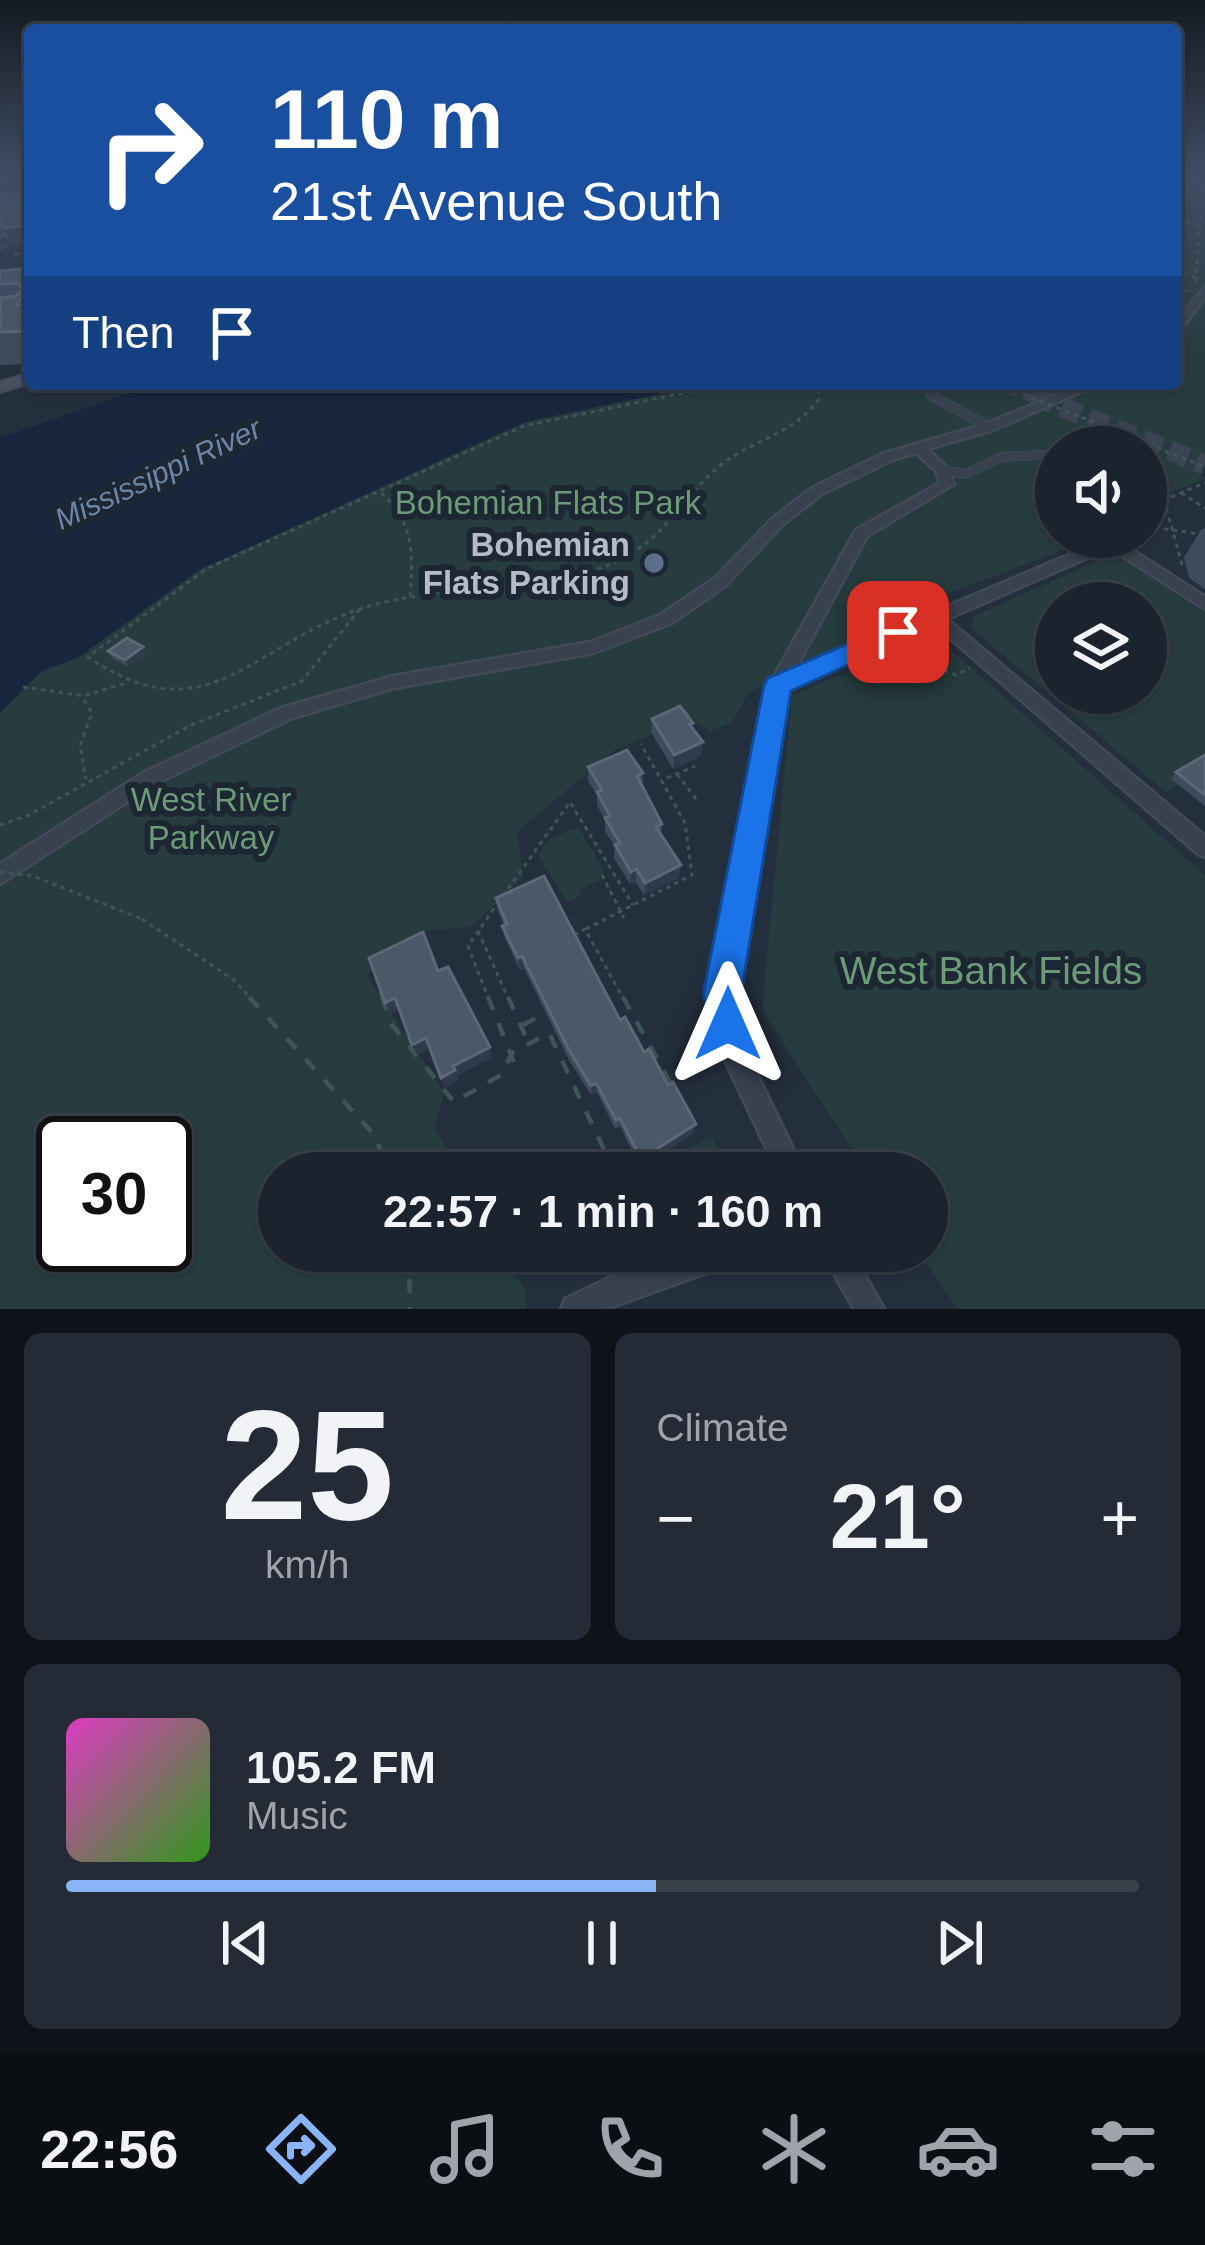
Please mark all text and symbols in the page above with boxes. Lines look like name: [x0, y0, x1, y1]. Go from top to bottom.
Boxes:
icon: right: [72, 72, 228, 228]
text: 110 m: [270, 72, 504, 166]
text: 21st Avenue South: [270, 171, 722, 231]
icon: arrive: [199, 300, 265, 366]
text: Then: [72, 307, 175, 358]
water label: Mississippi River: [50, 411, 267, 536]
map controls: [1035, 426, 1167, 714]
button: sound: [1035, 426, 1167, 558]
park label: Bohemian Flats Park: [395, 484, 702, 521]
place label: Bohemian Flats Parking: [423, 526, 630, 601]
marker: Bohemian Flats Parking: [641, 550, 667, 576]
pin: [847, 581, 949, 683]
button: layers: [1035, 582, 1167, 714]
icon: arrive: [865, 599, 931, 665]
park label: West River Parkway: [131, 781, 291, 856]
park label: West Bank Fields: [840, 949, 1142, 992]
position arrow: [665, 961, 791, 1087]
speed limit sign: 30: [36, 1116, 192, 1272]
text: 22:57 · 1 min · 160 m: [383, 1186, 823, 1237]
text: 25: [220, 1378, 394, 1552]
text: Climate: [657, 1406, 789, 1449]
text: 21°: [830, 1467, 966, 1567]
text: −: [657, 1481, 695, 1555]
text: +: [1100, 1481, 1139, 1555]
text: km/h: [265, 1543, 350, 1586]
text: 105.2 FM: [246, 1742, 436, 1793]
text: Music: [246, 1794, 348, 1837]
icon: previous: [212, 1910, 278, 1976]
icon: pause: [569, 1910, 635, 1976]
icon: next: [927, 1910, 993, 1976]
icon: directions: [259, 2107, 343, 2191]
icon: music: [423, 2107, 507, 2191]
icon: phone: [588, 2107, 672, 2191]
icon: climate: [752, 2107, 836, 2191]
icon: car: [916, 2107, 1000, 2191]
icon: filters: [1081, 2107, 1165, 2191]
text: 22:56: [40, 2119, 178, 2179]

